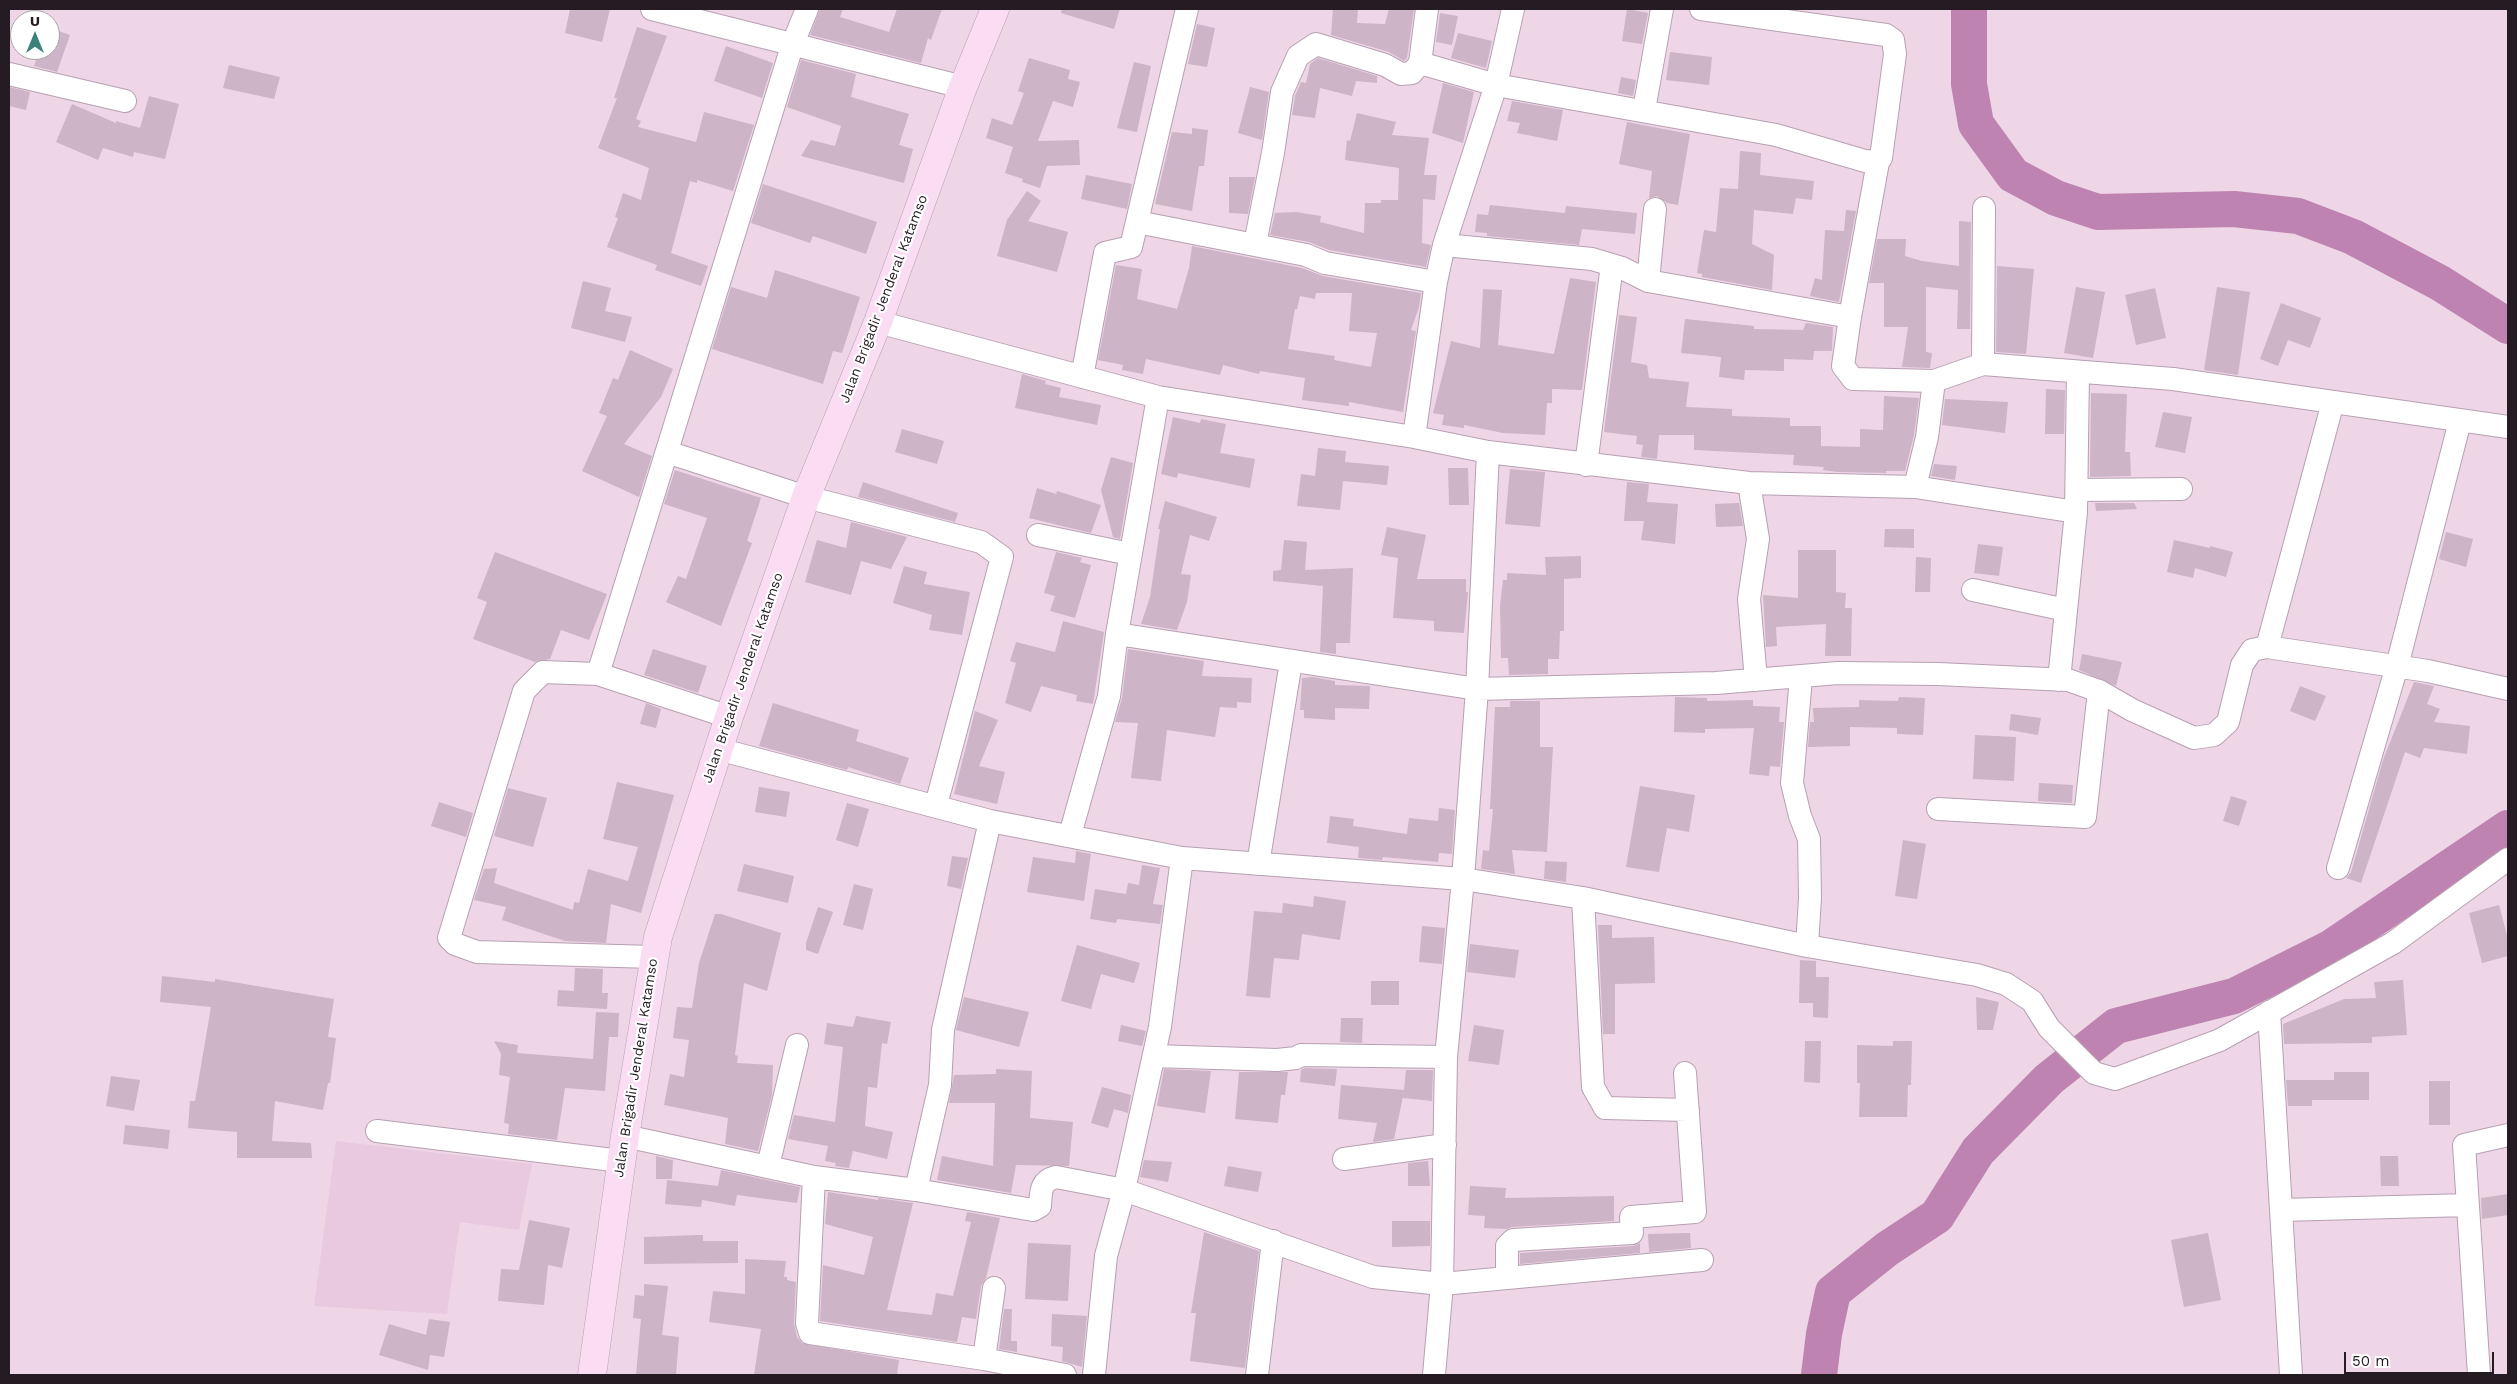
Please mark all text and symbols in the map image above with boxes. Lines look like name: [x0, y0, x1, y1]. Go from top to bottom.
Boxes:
north arrow: [10, 10, 60, 60]
text: U: [30, 13, 40, 29]
street label: Jalan Brigadir Jenderal Katamso: [836, 193, 932, 405]
street label: Jalan Brigadir Jenderal Katamso: [699, 570, 787, 786]
street label: Jalan Brigadir Jenderal Katamso: [610, 957, 662, 1179]
scale bar: [2347, 1342, 2497, 1374]
text: 50 m: [2352, 1352, 2389, 1370]

